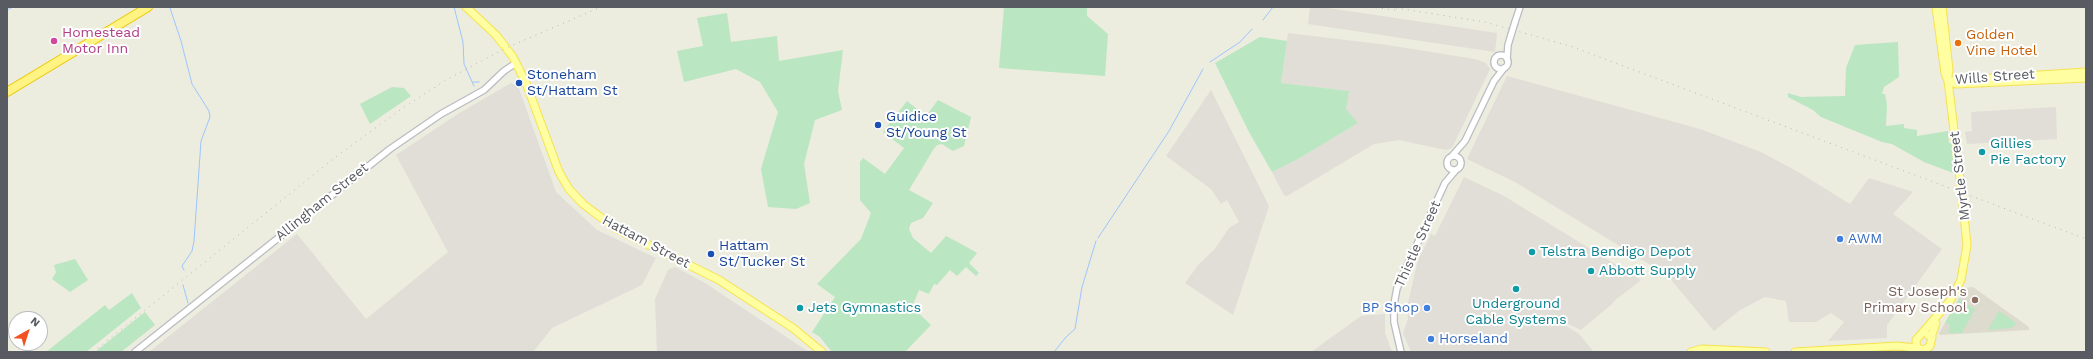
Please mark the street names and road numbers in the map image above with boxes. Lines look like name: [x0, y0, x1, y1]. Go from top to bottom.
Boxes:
street label: Wills Street: [1954, 66, 2036, 88]
street label: Myrtle Street: [1946, 131, 1974, 221]
street label: Allingham Street: [272, 159, 372, 245]
street label: Thistle Street: [1391, 198, 1445, 290]
street label: Hattam Street: [599, 212, 693, 272]

